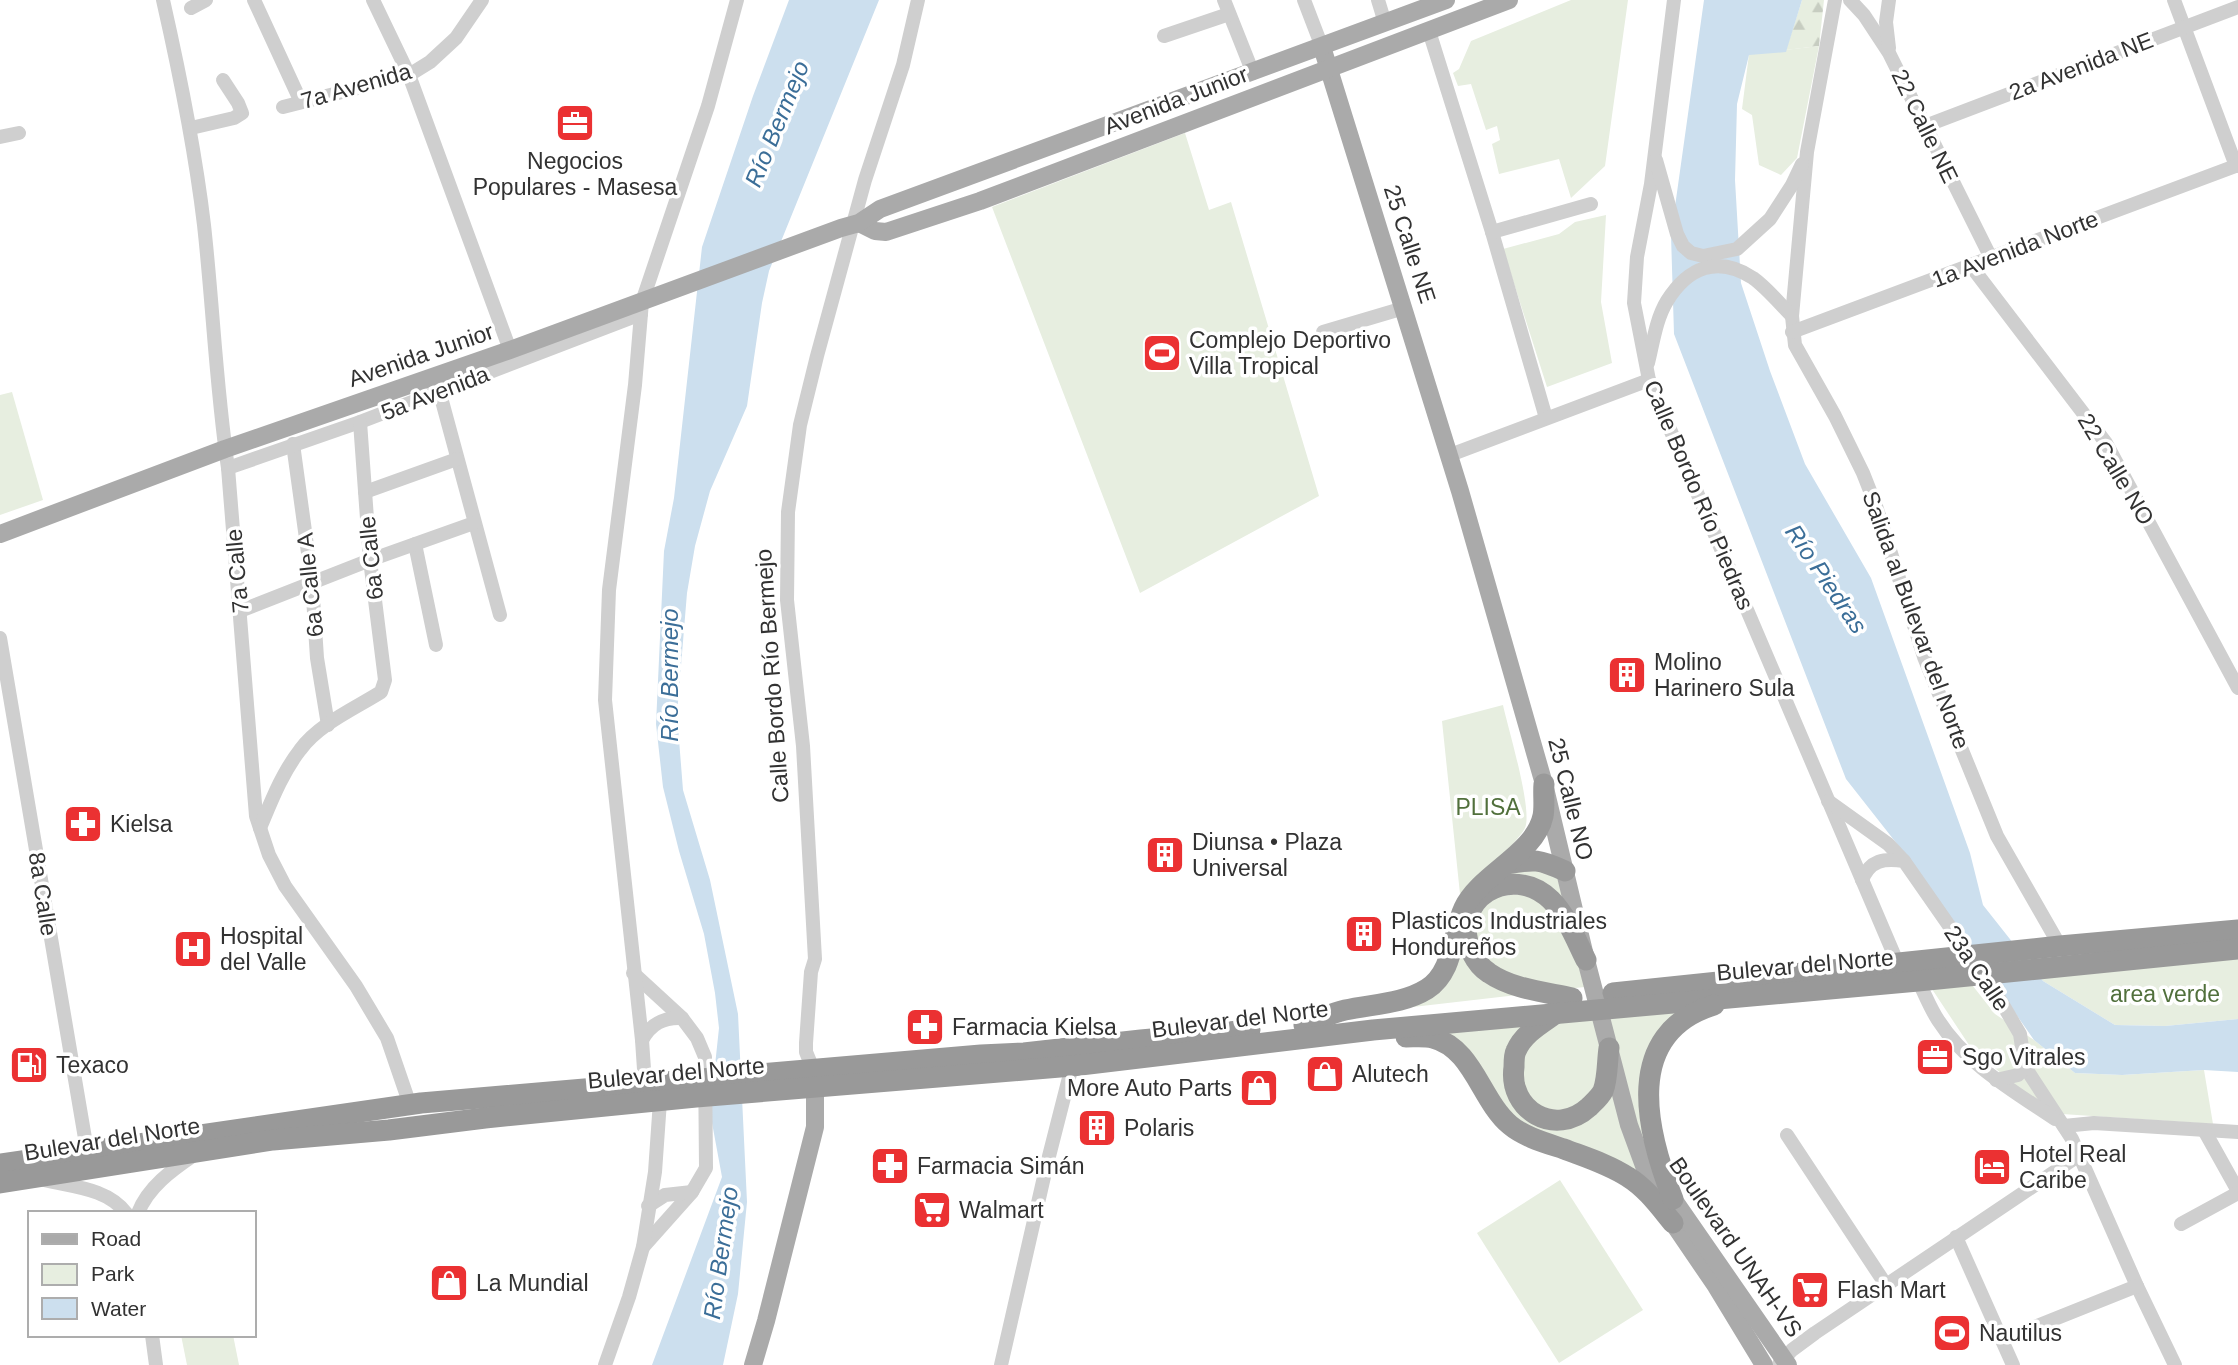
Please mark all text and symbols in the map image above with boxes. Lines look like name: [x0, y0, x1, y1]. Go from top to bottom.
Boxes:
street label: 2a Avenida NE: [2006, 27, 2156, 105]
water label: Río Bermejo: [739, 57, 814, 191]
street label: 7a Avenida: [298, 58, 414, 114]
street label: Avenida Junior: [1101, 61, 1252, 139]
street label: 22 Calle NE: [1886, 65, 1964, 187]
office icon: Negocios Populares - Masesa: [554, 102, 596, 144]
place label: Negocios Populares - Masesa: [473, 148, 677, 200]
street label: 25 Calle NE: [1379, 182, 1441, 306]
street label: 1a Avenida Norte: [1928, 205, 2102, 293]
street label: Avenida Junior: [345, 318, 497, 392]
place label: Complejo Deportivo Villa Tropical: [1189, 327, 1391, 379]
sports icon: Complejo Deportivo Villa Tropical: [1141, 332, 1183, 374]
street label: 5a Avenida: [377, 360, 493, 425]
street label: Calle Bordo Río Piedras: [1639, 376, 1759, 614]
street label: 22 Calle NO: [2073, 409, 2159, 529]
street label: Salida al Bulevar del Norte: [1857, 488, 1975, 752]
street label: 6a Calle: [354, 515, 388, 601]
water label: Río Piedras: [1780, 519, 1873, 638]
street label: 7a Calle: [220, 528, 254, 614]
street label: 6a Calle A: [292, 531, 328, 639]
street label: Calle Bordo Río Bermejo: [750, 548, 794, 804]
water label: Río Bermejo: [656, 608, 683, 742]
place label: Molino Harinero Sula: [1654, 649, 1795, 701]
building icon: Molino Harinero Sula: [1606, 654, 1648, 696]
street label: 25 Calle NO: [1543, 735, 1599, 863]
park label: PLISA: [1455, 794, 1521, 820]
pharmacy icon: Kielsa: [62, 803, 104, 845]
place label: Kielsa: [110, 811, 173, 837]
place label: Diunsa • Plaza Universal: [1192, 829, 1342, 881]
building icon: Diunsa • Plaza Universal: [1144, 834, 1186, 876]
street label: 8a Calle: [24, 850, 62, 938]
place label: Plasticos Industriales Hondureños: [1391, 908, 1607, 960]
building icon: Plasticos Industriales Hondureños: [1343, 913, 1385, 955]
street label: 23a Calle: [1939, 920, 2015, 1016]
place label: Hospital del Valle: [220, 923, 307, 975]
hospital icon: Hospital del Valle: [172, 928, 214, 970]
street label: Bulevar del Norte: [1715, 944, 1895, 986]
park label: area verde: [2110, 981, 2220, 1007]
street label: Bulevar del Norte: [1150, 995, 1330, 1043]
pharmacy icon: Farmacia Kielsa: [904, 1006, 946, 1048]
place label: Farmacia Kielsa: [952, 1014, 1117, 1040]
office icon: Sgo Vitrales: [1914, 1036, 1956, 1078]
fuel station icon: Texaco: [8, 1044, 50, 1086]
place label: Sgo Vitrales: [1962, 1044, 2086, 1070]
place label: Texaco: [56, 1052, 129, 1078]
street label: Bulevar del Norte: [586, 1052, 766, 1094]
shop icon: Alutech: [1304, 1053, 1346, 1095]
place label: Alutech: [1352, 1061, 1429, 1087]
shop icon: More Auto Parts: [1238, 1067, 1280, 1109]
place label: More Auto Parts: [1067, 1075, 1232, 1101]
building icon: Polaris: [1076, 1107, 1118, 1149]
street label: Bulevar del Norte: [22, 1112, 202, 1166]
place label: Polaris: [1124, 1115, 1194, 1141]
place label: Hotel Real Caribe: [2019, 1141, 2126, 1193]
pharmacy icon: Farmacia Simán: [869, 1145, 911, 1187]
hotel icon: Hotel Real Caribe: [1971, 1146, 2013, 1188]
street label: Boulevard UNAH-VS: [1664, 1152, 1808, 1342]
place label: Farmacia Simán: [917, 1153, 1084, 1179]
water label: Río Bermejo: [698, 1185, 743, 1321]
supermarket icon: Walmart: [911, 1189, 953, 1231]
place label: Walmart: [959, 1197, 1044, 1223]
legend: [28, 1211, 256, 1337]
text: Road: [91, 1227, 141, 1250]
text: Park: [91, 1262, 135, 1285]
shop icon: La Mundial: [428, 1262, 470, 1304]
supermarket icon: Flash Mart: [1789, 1269, 1831, 1311]
place label: La Mundial: [476, 1270, 589, 1296]
place label: Flash Mart: [1837, 1277, 1946, 1303]
text: Water: [91, 1297, 146, 1320]
sports icon: Nautilus: [1931, 1312, 1973, 1354]
place label: Nautilus: [1979, 1320, 2062, 1346]

